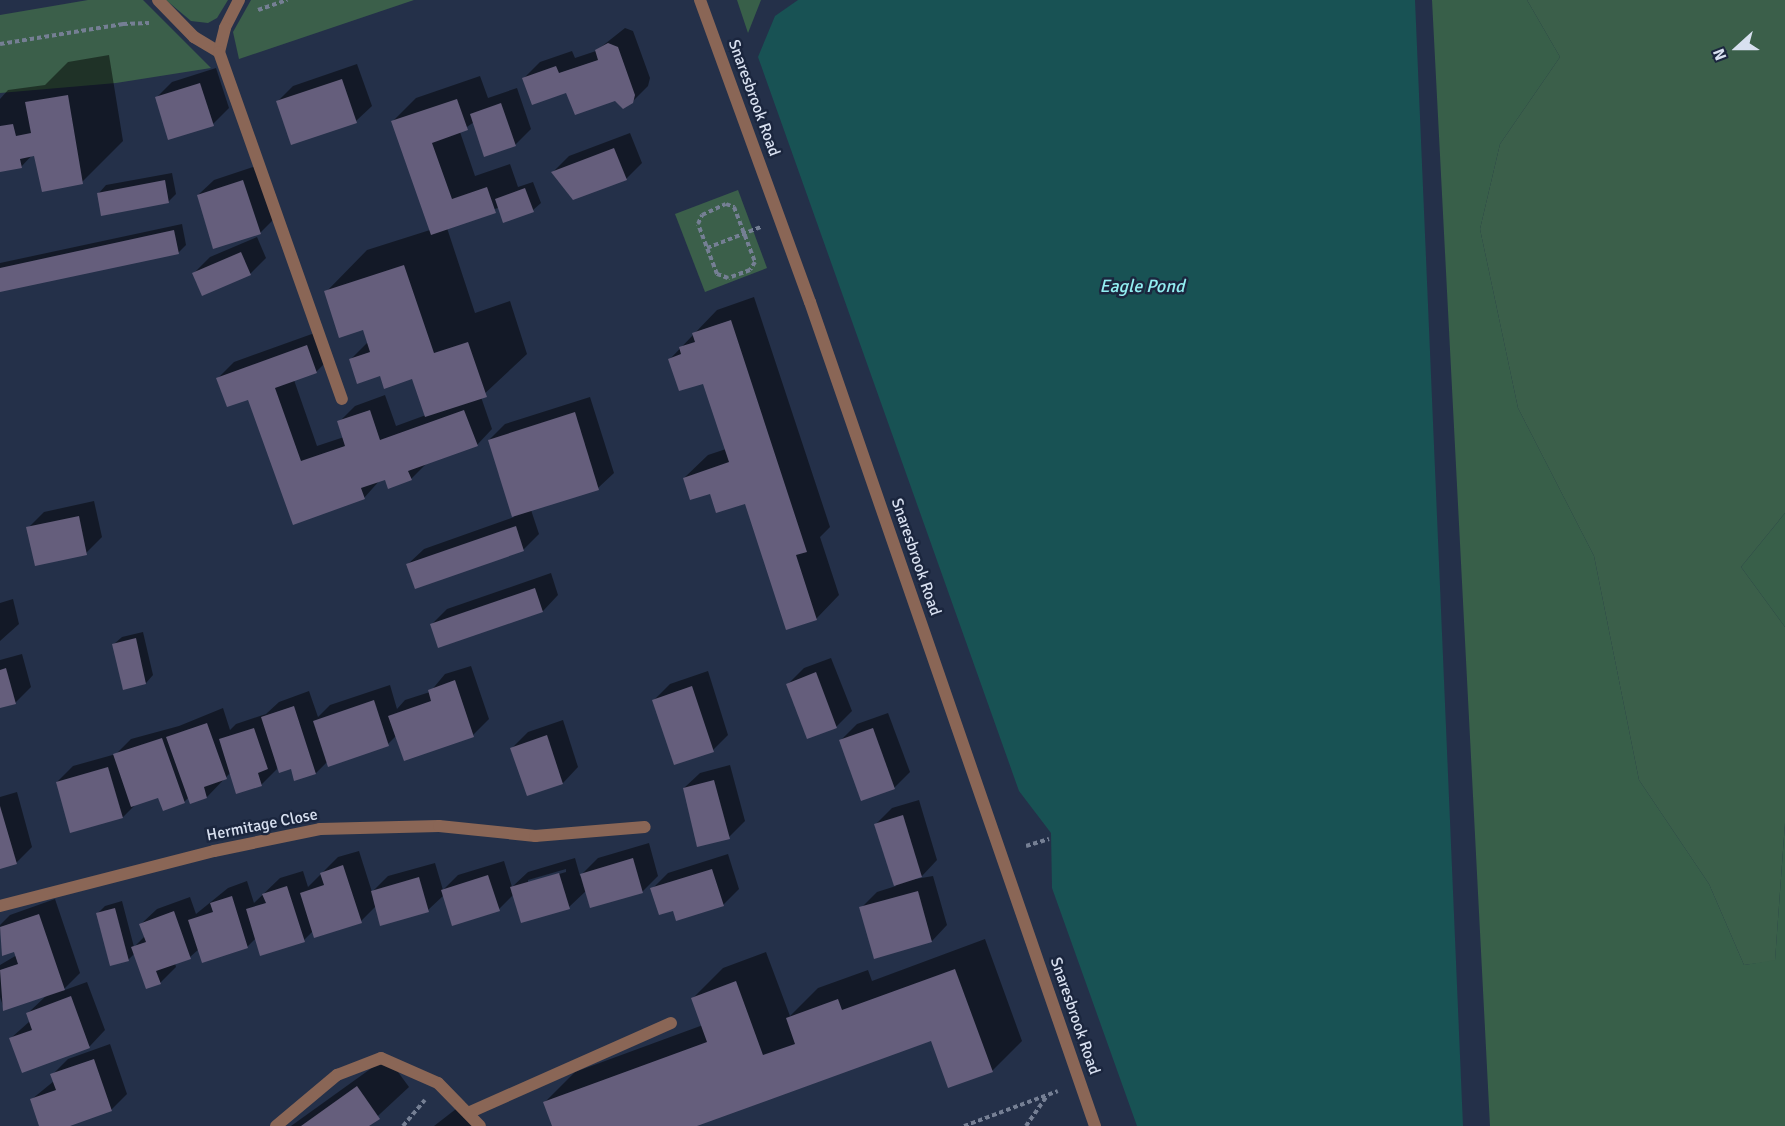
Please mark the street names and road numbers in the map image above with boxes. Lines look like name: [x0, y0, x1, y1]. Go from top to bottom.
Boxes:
street label: Snaresbrook Road: [724, 37, 784, 159]
street label: Snaresbrook Road: [887, 496, 945, 618]
street label: Hermitage Close: [205, 805, 319, 845]
street label: Snaresbrook Road: [1046, 955, 1104, 1077]

